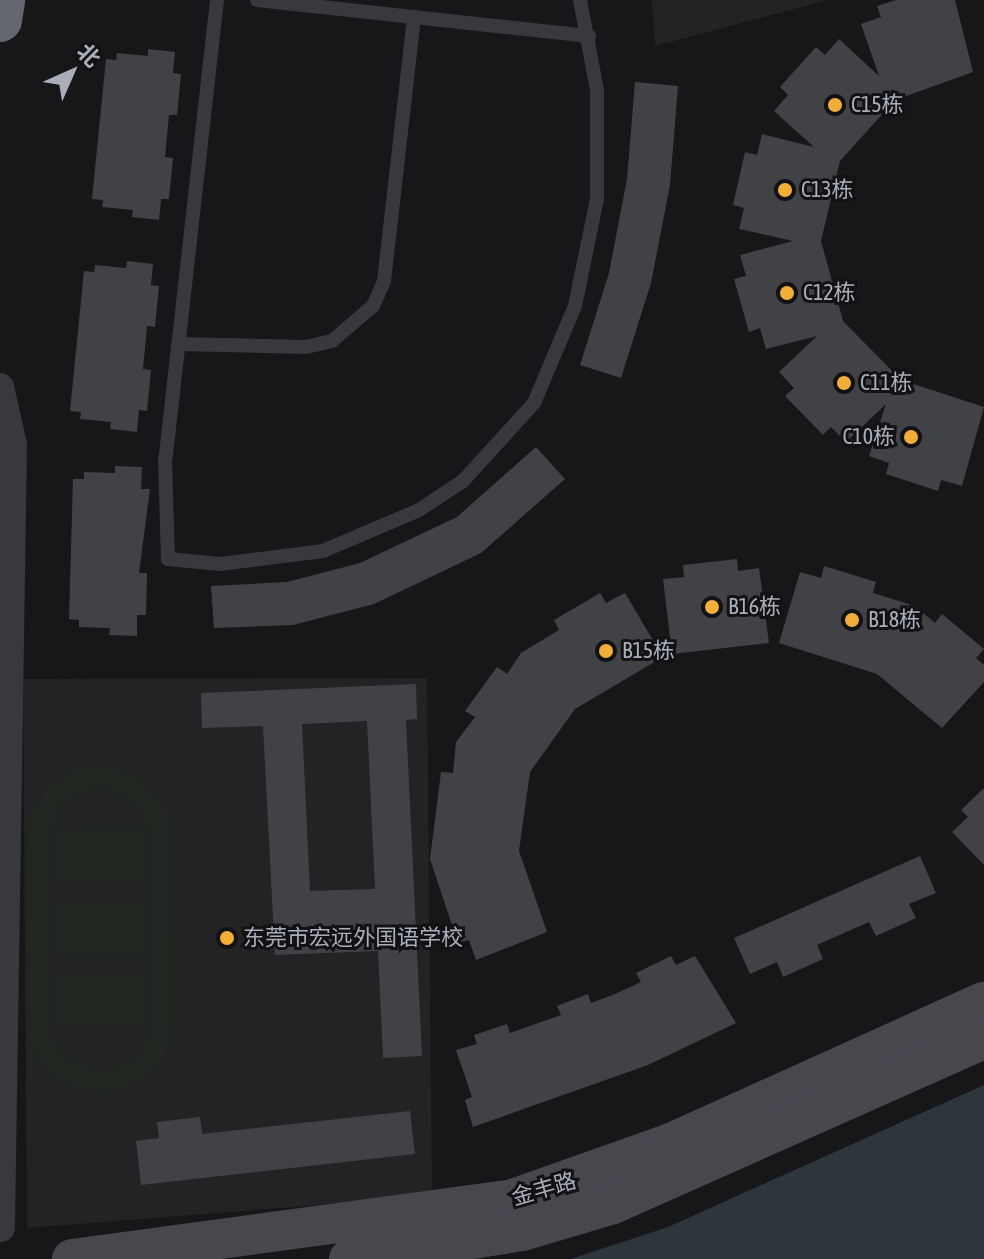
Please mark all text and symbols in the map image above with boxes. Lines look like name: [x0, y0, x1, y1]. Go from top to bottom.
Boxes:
north arrow: [32, 32, 112, 112]
text: 北: [72, 38, 106, 72]
place label: C15栋: [851, 92, 904, 118]
marker: C15栋: [826, 96, 844, 114]
place label: C13栋: [801, 177, 854, 203]
marker: C13栋: [776, 181, 794, 199]
place label: C12栋: [803, 280, 856, 306]
marker: C12栋: [778, 284, 796, 302]
place label: C11栋: [860, 370, 913, 396]
marker: C11栋: [835, 374, 853, 392]
place label: C10栋: [842, 424, 895, 450]
marker: C10栋: [902, 428, 920, 446]
place label: B16栋: [728, 594, 781, 620]
marker: B16栋: [703, 598, 721, 616]
place label: B18栋: [868, 607, 921, 633]
marker: B18栋: [843, 611, 861, 629]
place label: B15栋: [622, 638, 675, 664]
marker: B15栋: [597, 642, 615, 660]
place label: 东莞市宏远外国语学校: [243, 925, 463, 951]
marker: 东莞市宏远外国语学校: [218, 929, 236, 947]
street label: 金丰路: [509, 1167, 579, 1211]

